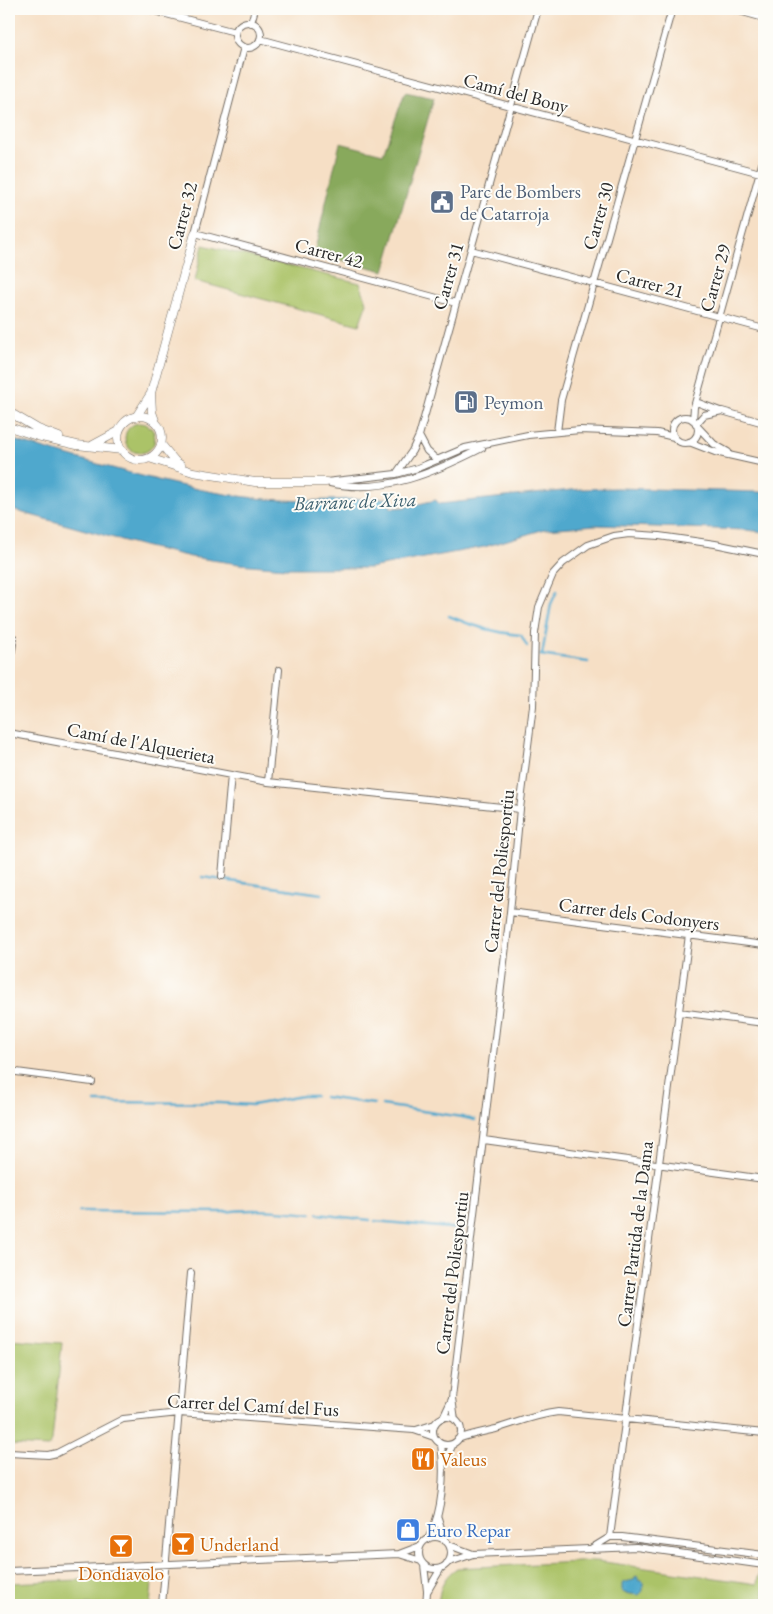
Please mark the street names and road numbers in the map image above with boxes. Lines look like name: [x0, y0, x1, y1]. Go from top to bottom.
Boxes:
street label: Camí del Bony: [461, 67, 572, 119]
street label: Carrer 32: [161, 179, 203, 253]
street label: Carrer 30: [576, 179, 620, 253]
street label: Carrer 42: [292, 232, 366, 274]
street label: Carrer 31: [426, 239, 470, 313]
street label: Carrer 29: [693, 241, 737, 315]
street label: Carrer 21: [613, 262, 687, 304]
street label: Camí de l'Alquerieta: [65, 716, 218, 770]
street label: Carrer del Poliesportiu: [478, 788, 520, 954]
street label: Carrer dels Codonyers: [557, 892, 721, 936]
street label: Carrer Partida de la Dama: [611, 1139, 659, 1329]
street label: Carrer del Poliesportiu: [430, 1190, 474, 1356]
street label: Carrer del Camí del Fus: [166, 1388, 340, 1422]

